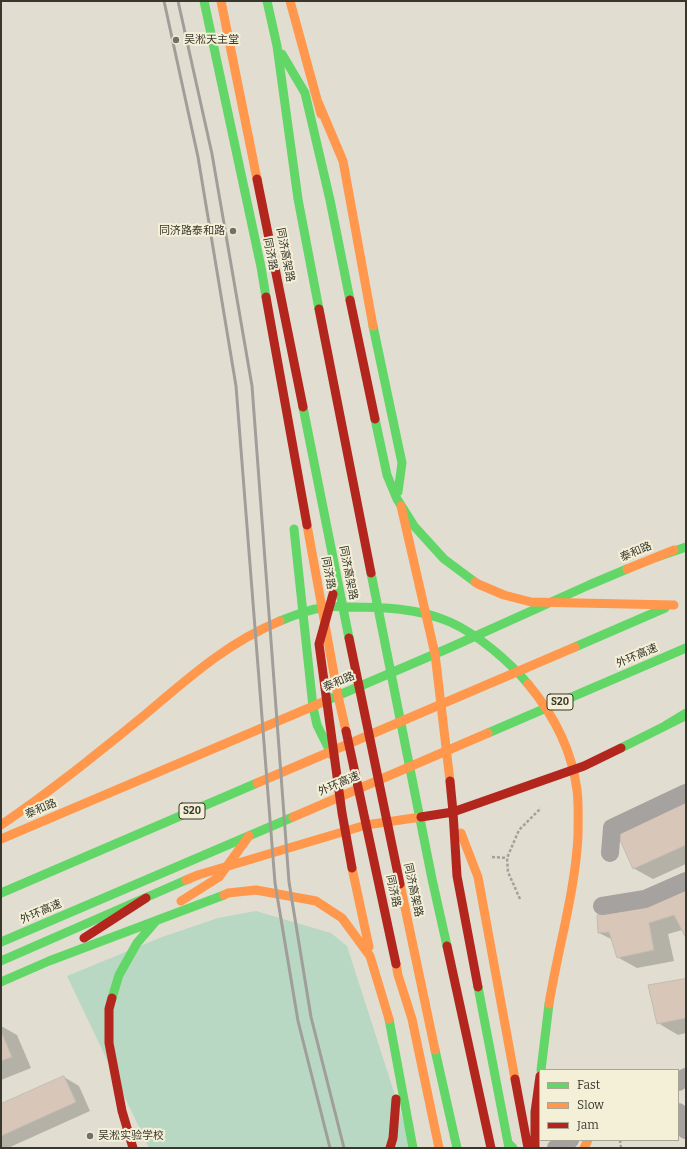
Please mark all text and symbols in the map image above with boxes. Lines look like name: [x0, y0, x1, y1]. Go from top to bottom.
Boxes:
place label: 吴淞天主堂: [184, 33, 239, 47]
marker: 吴淞天主堂: [171, 35, 181, 45]
place label: 同济路泰和路: [159, 224, 225, 238]
marker: 同济路泰和路: [228, 226, 238, 236]
street label: 同济高架路: [273, 227, 297, 283]
street label: 同济路: [260, 237, 280, 271]
street label: 泰和路: [618, 539, 654, 565]
street label: 同济高架路: [336, 545, 360, 601]
street label: 同济路: [319, 556, 337, 590]
street label: 外环高速: [614, 641, 660, 671]
street label: 泰和路: [321, 669, 357, 695]
road number: S20: [547, 694, 573, 710]
street label: 外环高速: [316, 769, 362, 799]
street label: 泰和路: [23, 796, 59, 822]
road number: S20: [179, 803, 205, 819]
street label: 同济高架路: [401, 862, 425, 918]
street label: 同济路: [383, 873, 403, 909]
street label: 外环高速: [18, 897, 64, 927]
legend: [539, 1069, 679, 1141]
text: Fast: [577, 1078, 600, 1092]
text: Slow: [577, 1098, 604, 1112]
text: Jam: [577, 1118, 599, 1132]
place label: 吴淞实验学校: [98, 1129, 164, 1143]
marker: 吴淞实验学校: [85, 1131, 95, 1141]

